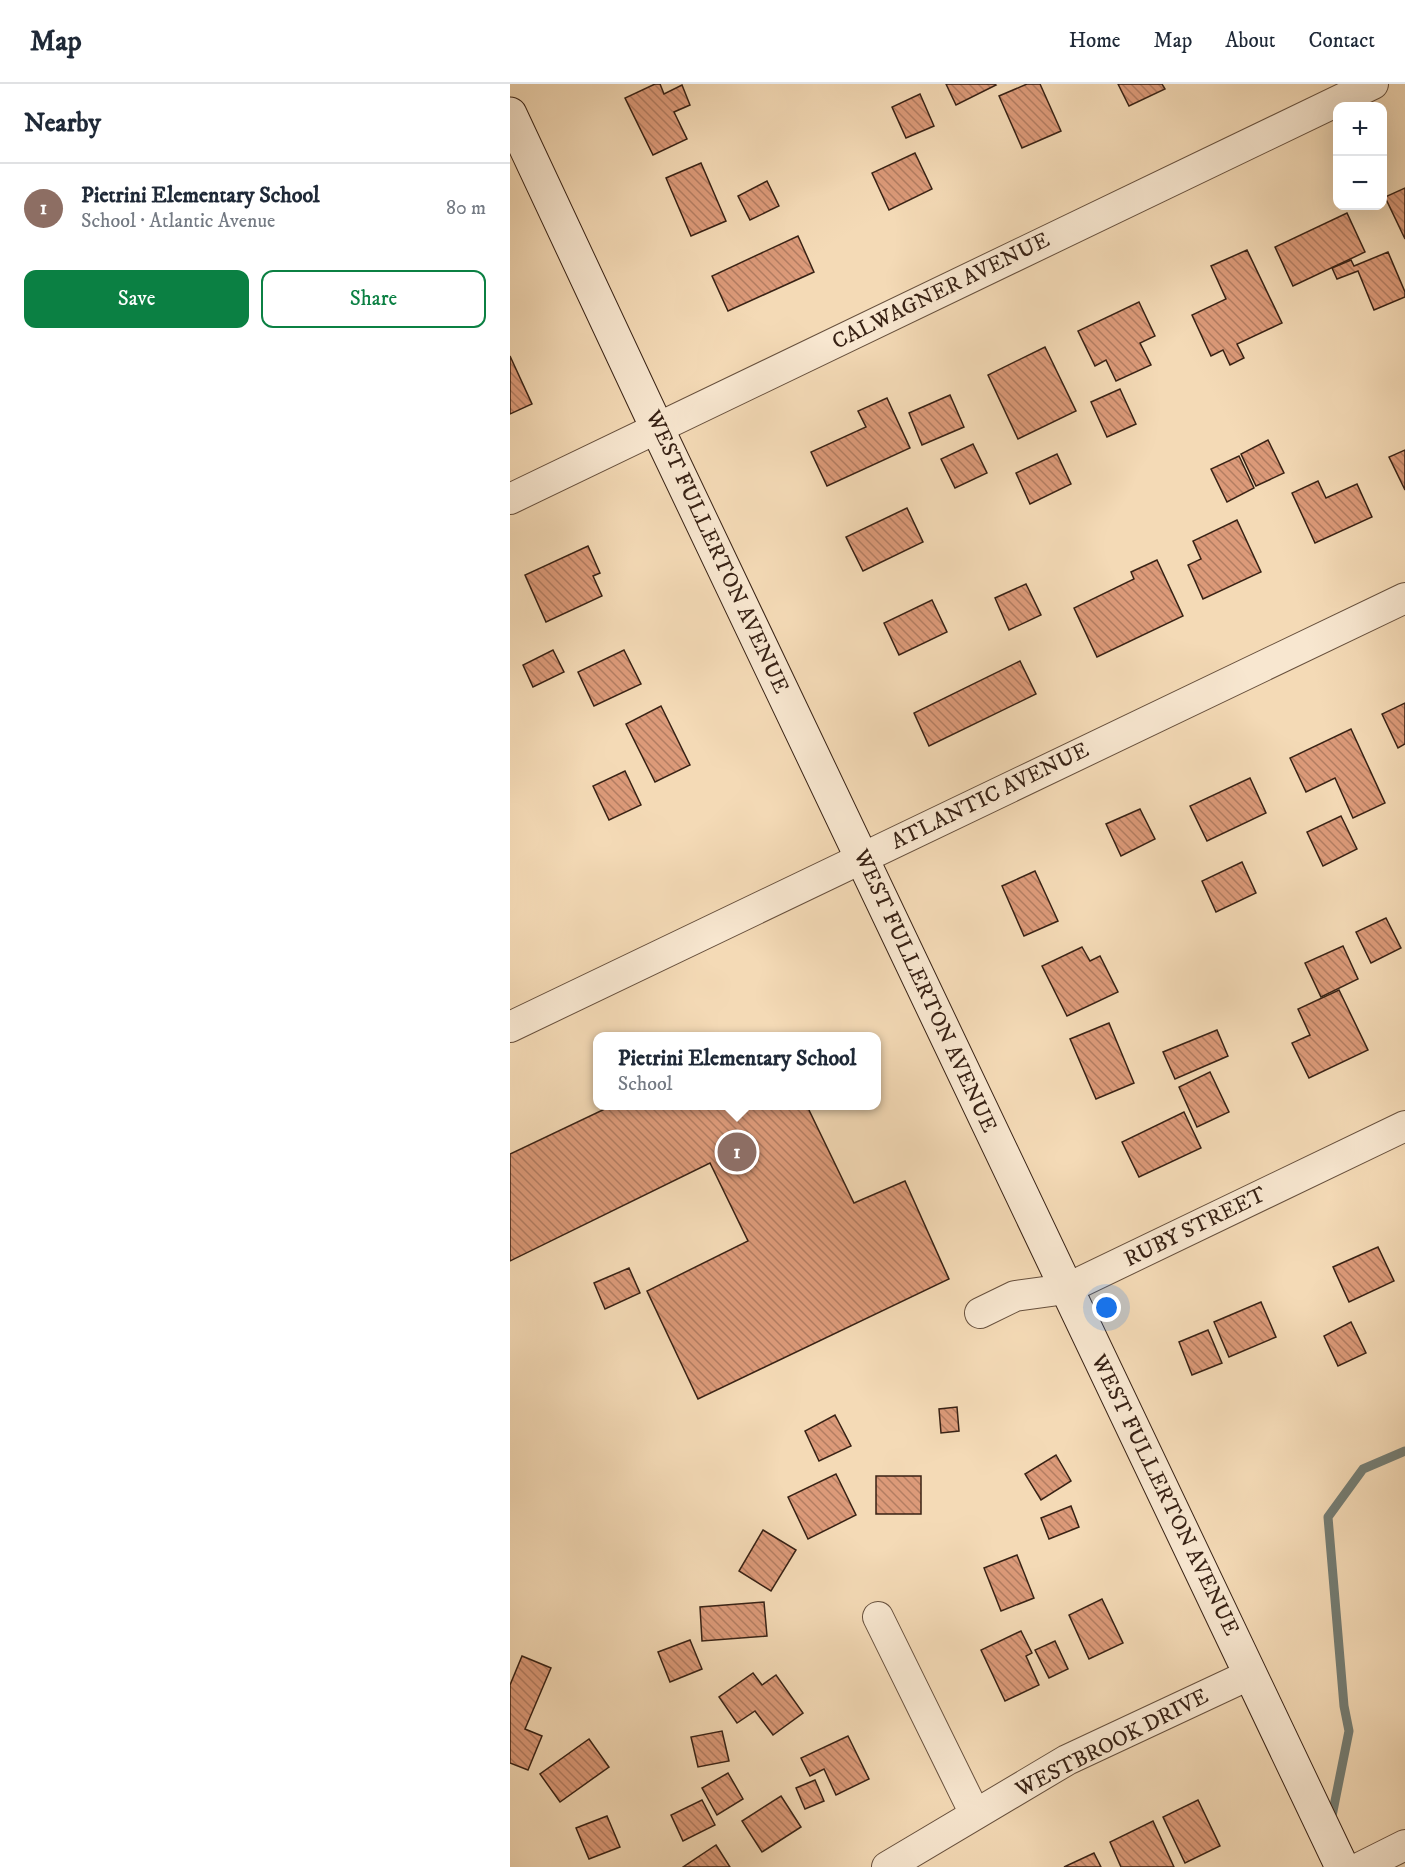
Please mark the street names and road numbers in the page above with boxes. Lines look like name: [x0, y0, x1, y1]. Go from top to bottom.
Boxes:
street label: CALWAGNER AVENUE: [828, 227, 1054, 355]
street label: WEST FULLERTON AVENUE: [639, 405, 795, 698]
street label: ATLANTIC AVENUE: [887, 736, 1093, 856]
street label: WEST FULLERTON AVENUE: [847, 844, 1003, 1137]
street label: RUBY STREET: [1120, 1181, 1271, 1273]
street label: WEST FULLERTON AVENUE: [1085, 1349, 1245, 1640]
street label: WESTBROOK DRIVE: [1010, 1683, 1213, 1804]

